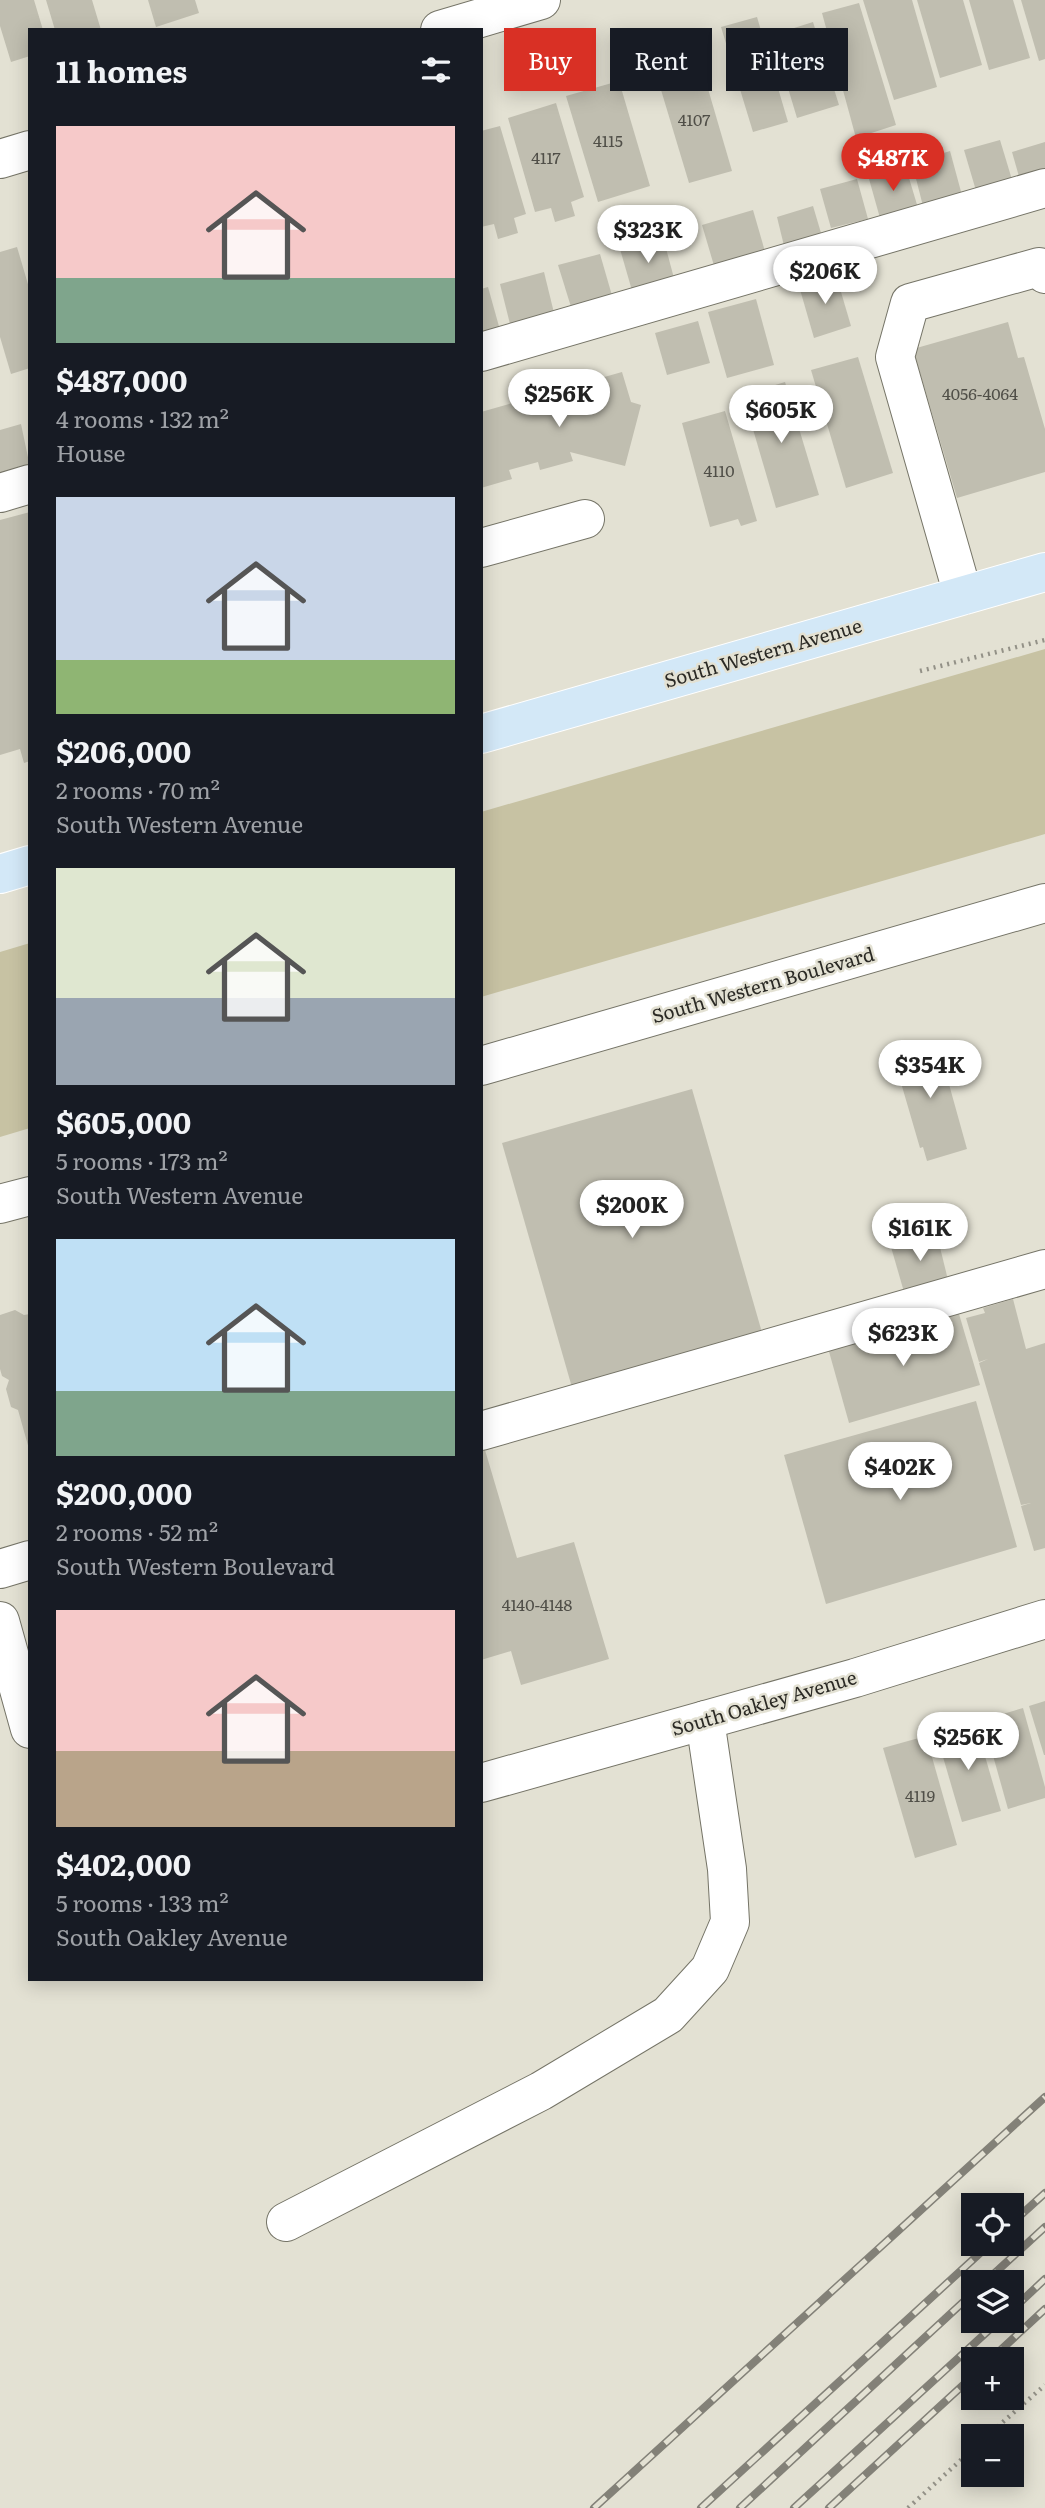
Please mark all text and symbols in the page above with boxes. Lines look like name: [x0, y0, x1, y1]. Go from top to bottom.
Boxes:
chip: Buy: [504, 28, 596, 91]
chip: Rent: [610, 28, 712, 91]
chip: Filters: [726, 28, 848, 91]
text: 11 homes: [56, 48, 187, 92]
icon: filters: [417, 51, 455, 89]
house number: 4107: [678, 107, 710, 131]
house number: 4115: [593, 128, 623, 152]
pin: $487K: [844, 134, 942, 193]
text: $487K: [857, 139, 929, 173]
house number: 4117: [531, 145, 561, 169]
icon: home: [193, 172, 319, 298]
pin: $323K: [599, 205, 697, 265]
text: $323K: [613, 211, 683, 245]
pin: $206K: [776, 246, 874, 306]
text: $206K: [789, 252, 861, 286]
text: $487,000: [56, 357, 188, 401]
pin: $256K: [510, 370, 608, 429]
text: $256K: [524, 375, 594, 409]
house number: 4056-4064: [942, 381, 1018, 405]
pin: $605K: [732, 386, 830, 445]
text: $605K: [745, 391, 817, 425]
text: 4 rooms · 132 m²: [56, 401, 229, 435]
text: House: [56, 435, 125, 469]
house number: 4110: [703, 458, 735, 482]
icon: home: [193, 543, 319, 669]
street label: South Western Avenue: [661, 610, 865, 694]
text: $206,000: [56, 728, 191, 772]
text: 2 rooms · 70 m²: [56, 772, 220, 806]
text: South Western Avenue: [56, 806, 303, 840]
icon: home: [193, 914, 319, 1040]
street label: South Western Boulevard: [648, 939, 878, 1029]
pin: $354K: [881, 1040, 979, 1100]
text: $354K: [895, 1046, 965, 1080]
text: $605,000: [56, 1099, 191, 1143]
text: 5 rooms · 173 m²: [56, 1143, 228, 1177]
text: South Western Avenue: [56, 1177, 303, 1211]
pin: $200K: [583, 1180, 681, 1240]
text: $200K: [596, 1186, 668, 1220]
pin: $161K: [871, 1204, 969, 1263]
text: $161K: [888, 1209, 952, 1243]
icon: home: [193, 1285, 319, 1411]
pin: $623K: [854, 1308, 952, 1368]
text: $623K: [868, 1314, 938, 1348]
pin: $402K: [851, 1442, 949, 1502]
text: $402K: [864, 1448, 936, 1482]
text: $200,000: [56, 1470, 192, 1514]
text: 2 rooms · 52 m²: [56, 1514, 218, 1548]
text: South Western Boulevard: [56, 1548, 335, 1582]
house number: 4140-4148: [502, 1592, 573, 1616]
icon: home: [193, 1656, 319, 1782]
street label: South Oakley Avenue: [668, 1662, 860, 1742]
pin: $256K: [919, 1712, 1017, 1772]
text: $256K: [933, 1718, 1003, 1752]
house number: 4119: [905, 1783, 935, 1807]
text: $402,000: [56, 1841, 191, 1885]
text: 5 rooms · 133 m²: [56, 1885, 229, 1919]
text: South Oakley Avenue: [56, 1919, 288, 1953]
map controls: [961, 2193, 1024, 2487]
button: locate: [961, 2193, 1024, 2256]
button: layers: [961, 2270, 1024, 2333]
button: +: [961, 2347, 1024, 2410]
button: −: [961, 2424, 1024, 2487]

